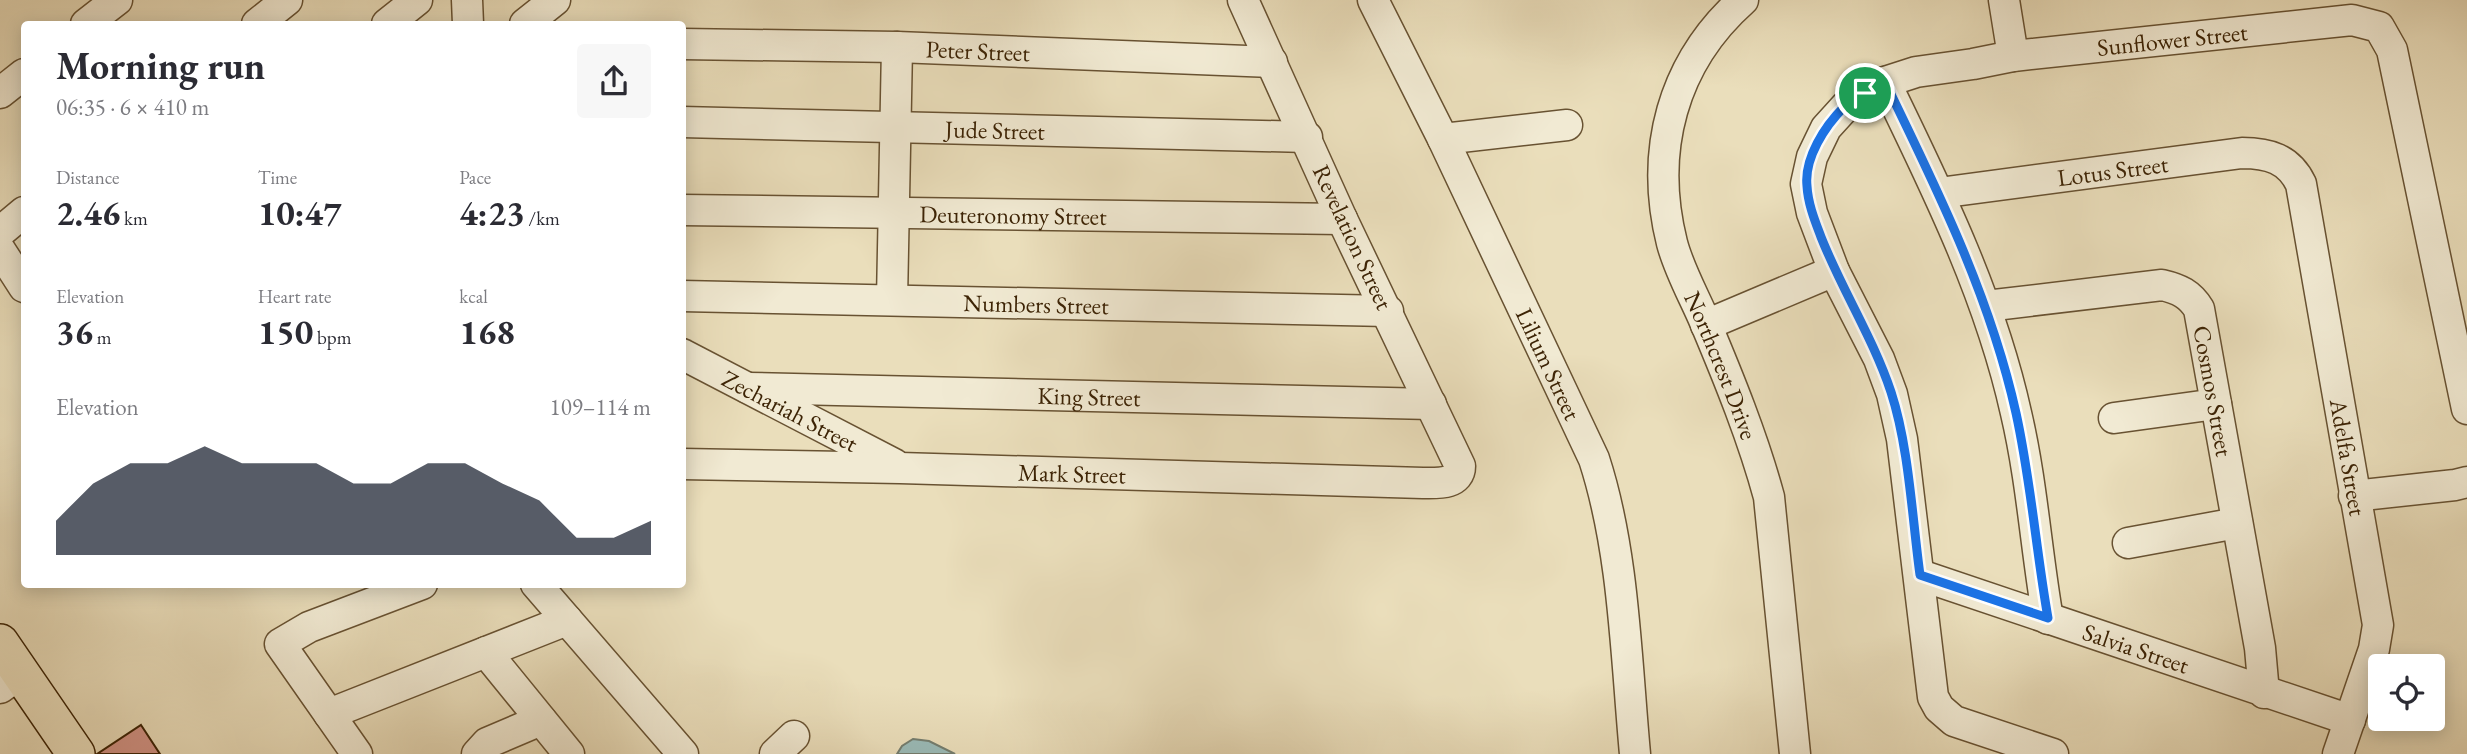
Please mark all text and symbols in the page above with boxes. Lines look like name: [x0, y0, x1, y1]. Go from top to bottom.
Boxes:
street label: Sunflower Street: [2095, 16, 2249, 62]
street label: Peter Street: [925, 33, 1031, 68]
text: Morning run: [56, 41, 265, 90]
button: share: [577, 44, 651, 118]
pin: [1835, 63, 1895, 123]
icon: arrive: [1846, 74, 1884, 112]
text: 06:35 · 6 × 410 m: [56, 92, 209, 122]
street label: Jude Street: [943, 113, 1046, 146]
street label: Lotus Street: [2055, 147, 2170, 193]
street label: Revelation Street: [1306, 159, 1400, 315]
text: Distance: [56, 165, 119, 190]
text: Time: [258, 165, 297, 190]
text: Pace: [459, 165, 491, 190]
text: 2.46: [56, 190, 120, 235]
text: 10:47: [258, 190, 342, 235]
text: 4:23: [459, 190, 525, 235]
street label: Deuteronomy Street: [919, 198, 1107, 231]
text: km: [120, 206, 148, 231]
text: /km: [525, 206, 560, 231]
text: Elevation: [56, 284, 124, 309]
text: Heart rate: [258, 284, 331, 309]
text: kcal: [459, 284, 488, 309]
street label: Numbers Street: [963, 286, 1109, 321]
street label: Northcrest Drive: [1678, 286, 1765, 443]
street label: Lilium Street: [1509, 303, 1589, 425]
text: 36: [56, 309, 93, 354]
text: 150: [258, 309, 313, 354]
text: 168: [459, 309, 515, 354]
street label: Cosmos Street: [2187, 323, 2241, 459]
text: m: [93, 325, 112, 350]
text: bpm: [313, 325, 351, 350]
street label: Zechariah Street: [717, 362, 864, 458]
street label: King Street: [1037, 379, 1141, 413]
text: Elevation: [56, 392, 139, 422]
text: 109–114 m: [550, 392, 651, 422]
street label: Adelfa Street: [2323, 395, 2374, 518]
street label: Mark Street: [1018, 456, 1127, 490]
street label: Salvia Street: [2079, 616, 2194, 680]
map controls: [2368, 654, 2445, 731]
button: locate: [2368, 654, 2445, 731]

